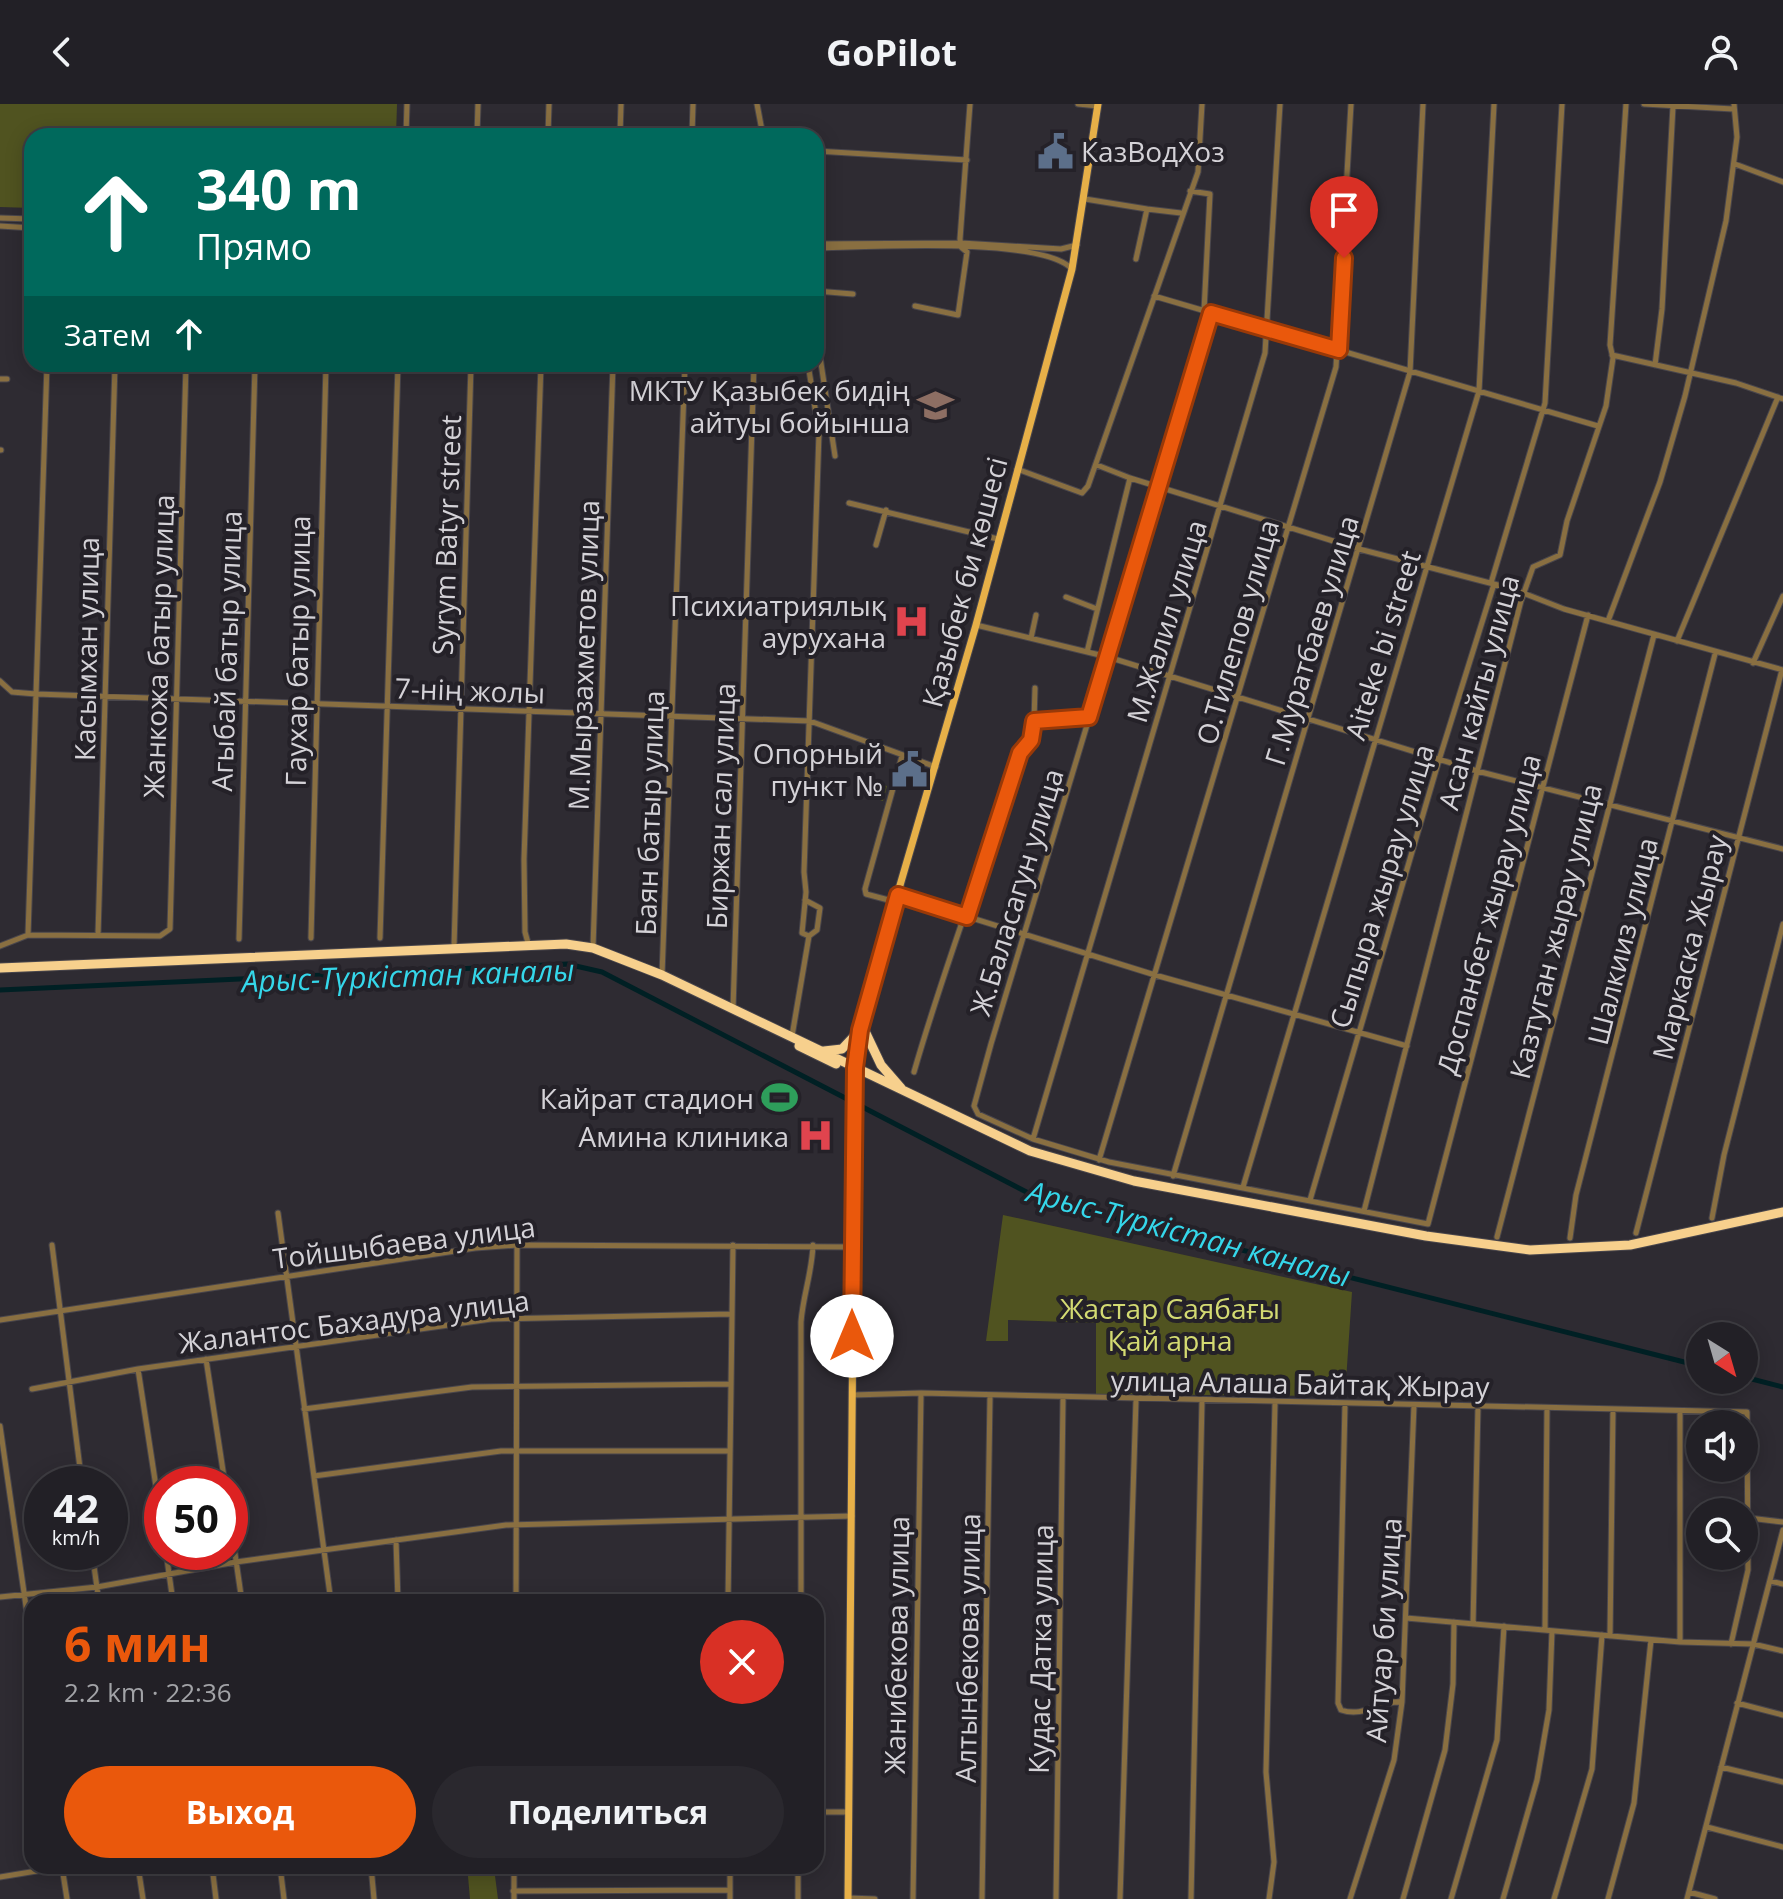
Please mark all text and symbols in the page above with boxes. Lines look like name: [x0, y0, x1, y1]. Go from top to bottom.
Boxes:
text: GoPilot: [826, 28, 957, 77]
icon: back: [40, 30, 84, 74]
icon: person: [1699, 30, 1743, 74]
public building icon: КазВодХоз: [1036, 132, 1074, 170]
place label: КазВодХоз: [1081, 132, 1225, 170]
text: 340 m: [196, 150, 362, 226]
icon: ahead: [64, 160, 168, 264]
pin: [1310, 176, 1378, 258]
icon: arrive: [1322, 188, 1366, 232]
text: Прямо: [196, 222, 312, 271]
icon: ahead: [167, 312, 211, 356]
text: Затем: [64, 314, 151, 355]
place label: МКТУ Қазыбек бидің айтуы бойынша: [629, 371, 910, 441]
school or university icon: МКТУ Қазыбек бидің айтуы бойынша: [917, 387, 955, 425]
street label: Syrym Batyr street: [423, 414, 469, 656]
street label: Қазыбек би көшесі: [912, 453, 1016, 711]
street label: Жанкожа батыр улица: [134, 494, 182, 798]
street label: М.Мырзахметов улица: [559, 499, 607, 811]
street label: Агыбай батыр улица: [202, 510, 250, 792]
street label: Г.Муратбаев улица: [1255, 510, 1367, 770]
street label: Гаухар батыр улица: [276, 515, 318, 787]
street label: М.Жалил улица: [1117, 515, 1215, 727]
street label: О.Тилепов улица: [1187, 515, 1287, 749]
street label: Касымхан улица: [65, 537, 107, 761]
street label: Aiteke bi street: [1335, 546, 1429, 744]
street label: Асан кайгы улица: [1428, 571, 1528, 813]
place label: Психиатриялық аурухана: [670, 586, 886, 656]
hospital icon: Психиатриялық аурухана: [893, 602, 931, 640]
street label: 7-нің жолы: [394, 668, 546, 712]
street label: Биржан сал улица: [697, 682, 743, 930]
street label: Баян батыр улица: [626, 690, 672, 936]
place label: Опорный пункт №: [753, 734, 883, 804]
street label: Сыпыра жырау улица: [1320, 739, 1442, 1033]
public building icon: Опорный пункт №: [890, 750, 928, 788]
street label: Доспанбет жырау улица: [1427, 750, 1549, 1078]
street label: Ж.Баласагун улица: [960, 764, 1072, 1020]
street label: Казтуган жырау улица: [1500, 779, 1610, 1083]
street label: Маркаска Жырау: [1643, 830, 1736, 1063]
street label: Шалкииз улица: [1578, 833, 1666, 1049]
water label: Арыс-Түркістан каналы: [239, 949, 575, 1001]
place label: Кайрат стадион: [540, 1079, 754, 1117]
sports icon: Кайрат стадион: [761, 1079, 799, 1117]
place label: Амина клиника: [579, 1117, 789, 1155]
hospital icon: Амина клиника: [796, 1117, 834, 1155]
water label: Арыс-Түркістан каналы: [1021, 1170, 1355, 1296]
street label: Тойшыбаева улица: [271, 1207, 537, 1277]
street label: Жалантос Бахадура улица: [176, 1281, 532, 1361]
park label: Жастар Саябағы Қай арна: [1060, 1289, 1280, 1359]
position arrow: [810, 1294, 894, 1378]
north arrow: [1686, 1322, 1758, 1394]
map controls: [1686, 1322, 1758, 1570]
street label: улица Алаша Байтақ Жырау: [1110, 1361, 1491, 1405]
button: sound: [1686, 1410, 1758, 1482]
speed limit sign: 50: [144, 1466, 248, 1570]
text: 42: [53, 1480, 99, 1535]
button: search: [1686, 1498, 1758, 1570]
street label: Алтынбекова улица: [946, 1513, 988, 1783]
street label: Жанибекова улица: [875, 1516, 917, 1774]
street label: Айтуар би улица: [1356, 1516, 1410, 1744]
text: km/h: [52, 1524, 100, 1551]
street label: Кудас Датка улица: [1019, 1524, 1061, 1774]
text: 6 мин: [64, 1611, 211, 1676]
button: close: [700, 1620, 784, 1704]
text: 2.2 km · 22:36: [64, 1674, 232, 1710]
button: Выход: [64, 1766, 416, 1858]
button: Поделиться: [432, 1766, 784, 1858]

